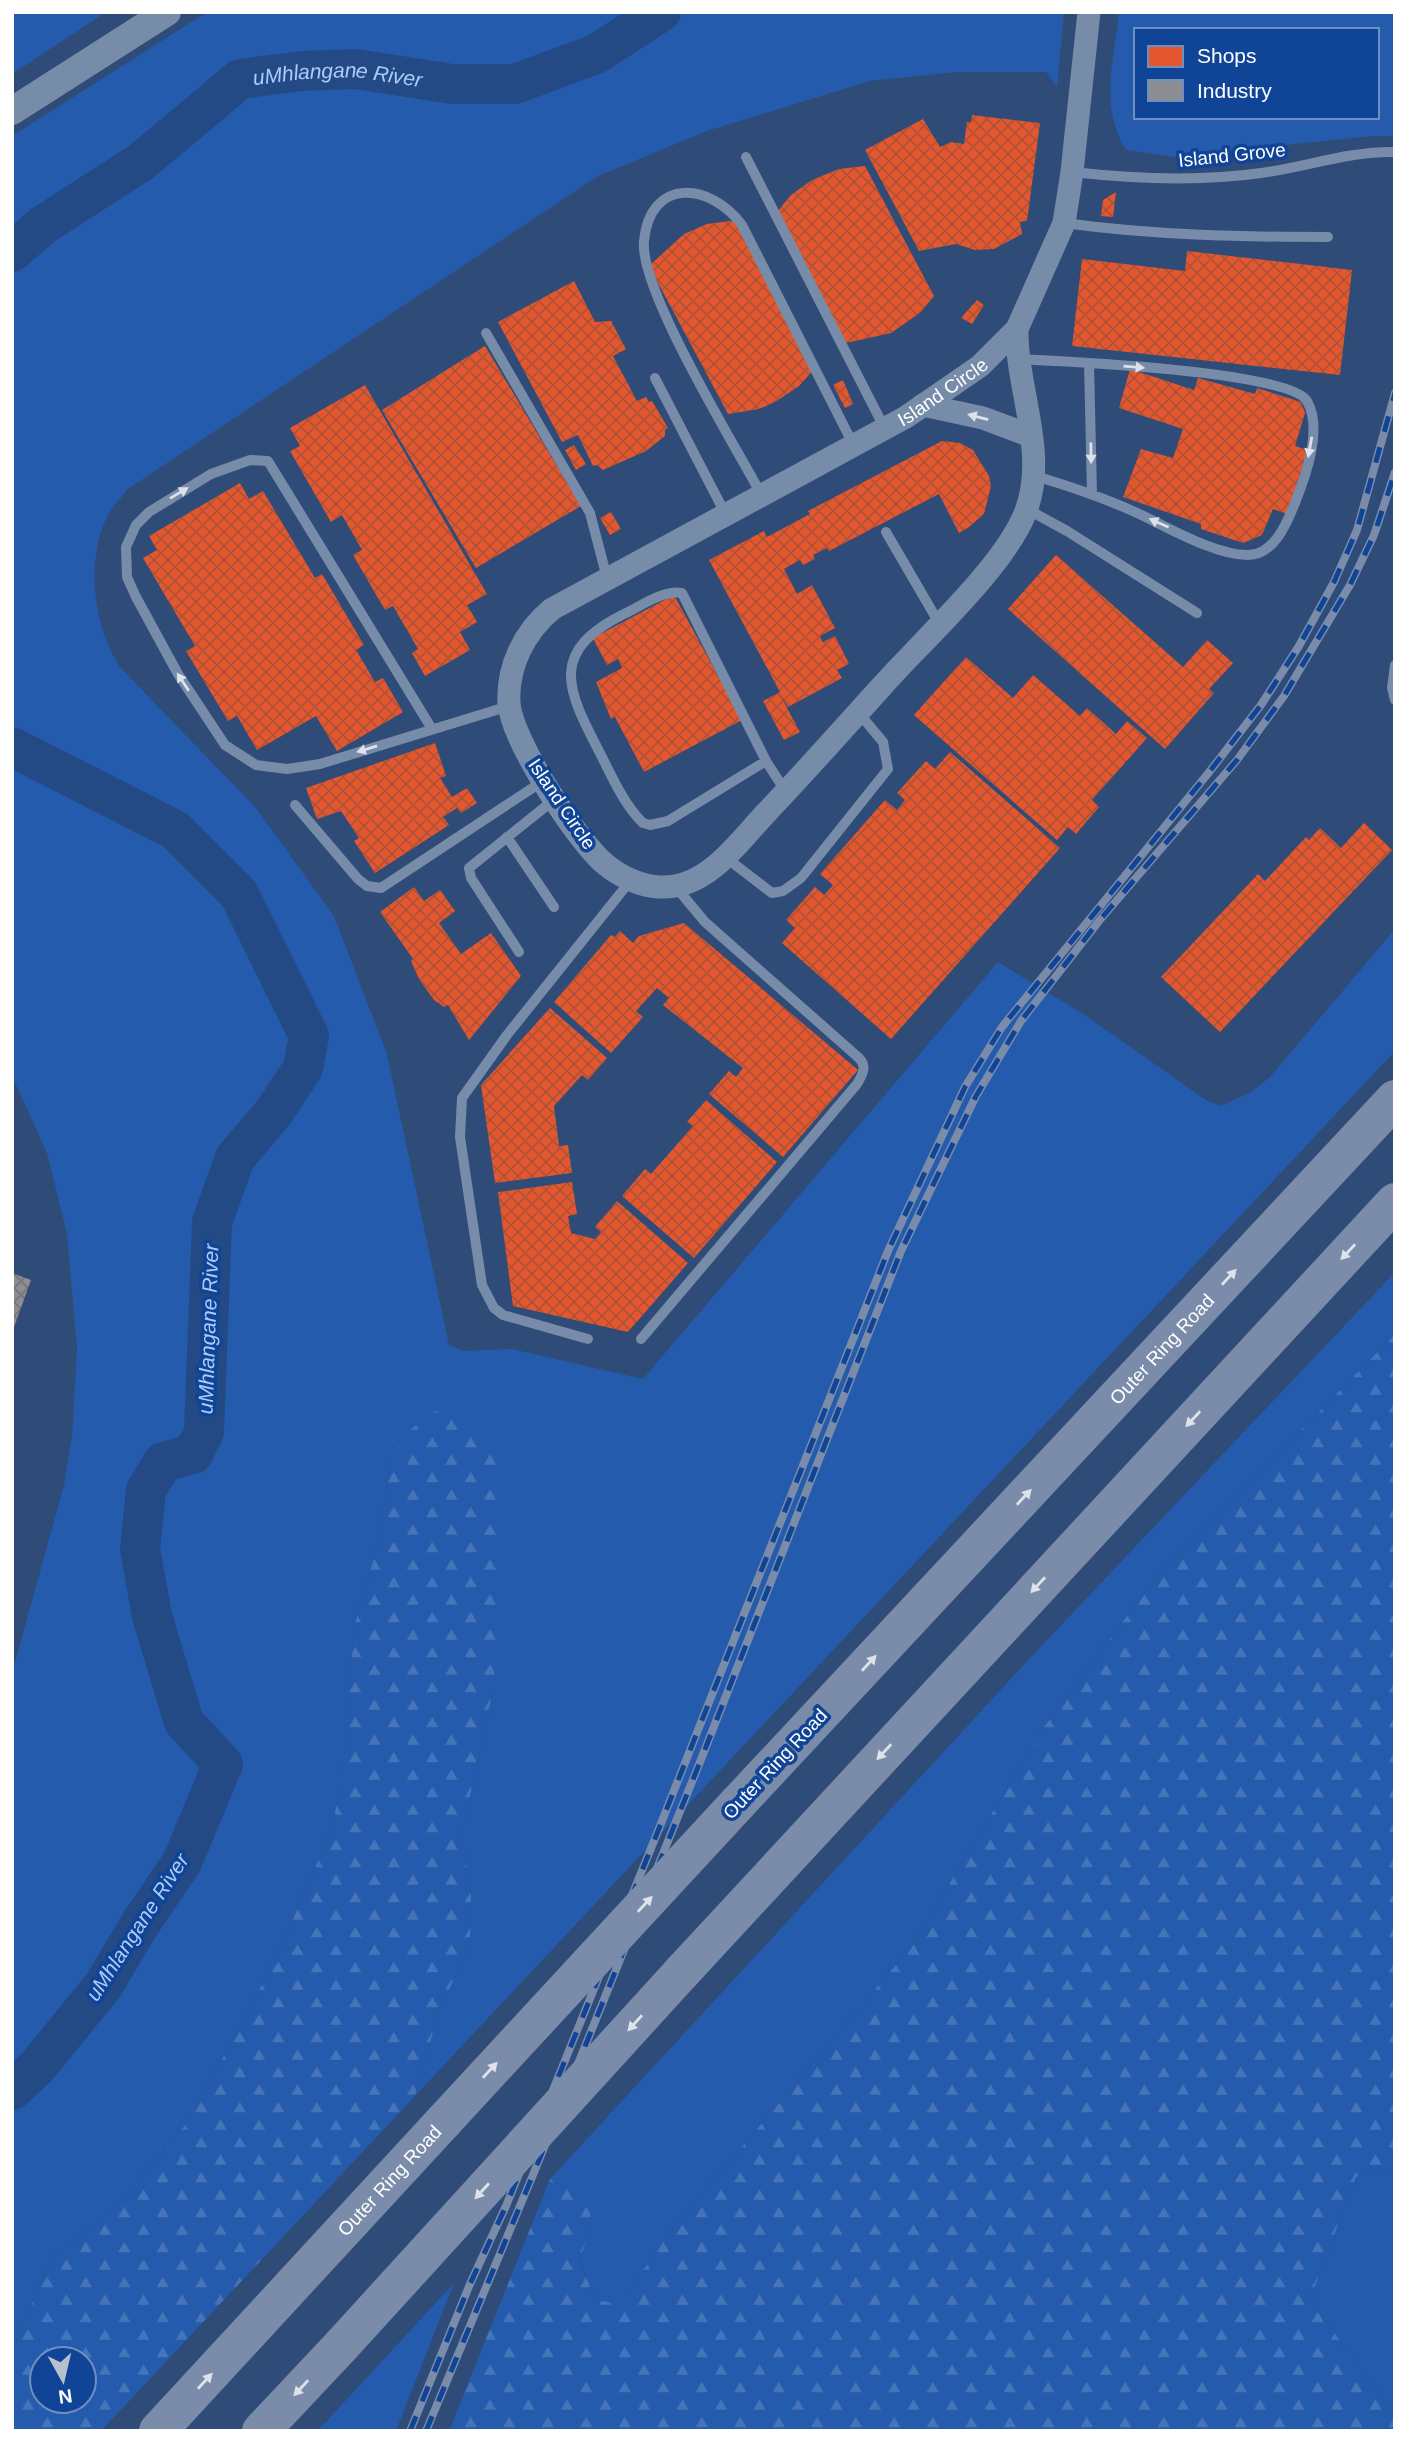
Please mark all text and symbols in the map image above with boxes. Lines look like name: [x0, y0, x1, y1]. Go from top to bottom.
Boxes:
legend: [1134, 28, 1379, 119]
text: Shops: [1197, 44, 1257, 67]
water label: uMhlangane River: [251, 57, 425, 91]
text: Industry: [1197, 79, 1272, 102]
street label: Island Grove: [1177, 139, 1287, 171]
street label: Island Circle: [894, 354, 992, 430]
one-way arrow: [1123, 362, 1145, 373]
one-way arrow: [967, 411, 989, 422]
one-way arrow: [1304, 436, 1315, 458]
one-way arrow: [1086, 442, 1097, 464]
one-way arrow: [170, 487, 189, 500]
one-way arrow: [1149, 517, 1170, 528]
one-way arrow: [177, 672, 190, 691]
one-way arrow: [357, 745, 378, 755]
street label: Island Circle: [524, 755, 600, 853]
water label: uMhlangane River: [194, 1242, 223, 1415]
one-way arrow: [1341, 1243, 1357, 1260]
one-way arrow: [1221, 1268, 1237, 1286]
street label: Outer Ring Road: [1105, 1290, 1218, 1408]
one-way arrow: [1186, 1410, 1202, 1427]
one-way arrow: [1015, 1489, 1031, 1506]
one-way arrow: [1031, 1576, 1047, 1593]
one-way arrow: [860, 1655, 876, 1672]
street label: Outer Ring Road: [719, 1705, 831, 1823]
one-way arrow: [876, 1743, 892, 1761]
water label: uMhlangane River: [81, 1848, 194, 2005]
one-way arrow: [637, 1895, 653, 1912]
one-way arrow: [628, 2014, 644, 2031]
one-way arrow: [482, 2062, 498, 2079]
street label: Outer Ring Road: [333, 2121, 445, 2240]
one-way arrow: [474, 2182, 490, 2200]
north arrow: [28, 2345, 98, 2415]
one-way arrow: [197, 2373, 213, 2390]
one-way arrow: [294, 2379, 310, 2396]
text: N: [57, 2385, 74, 2408]

